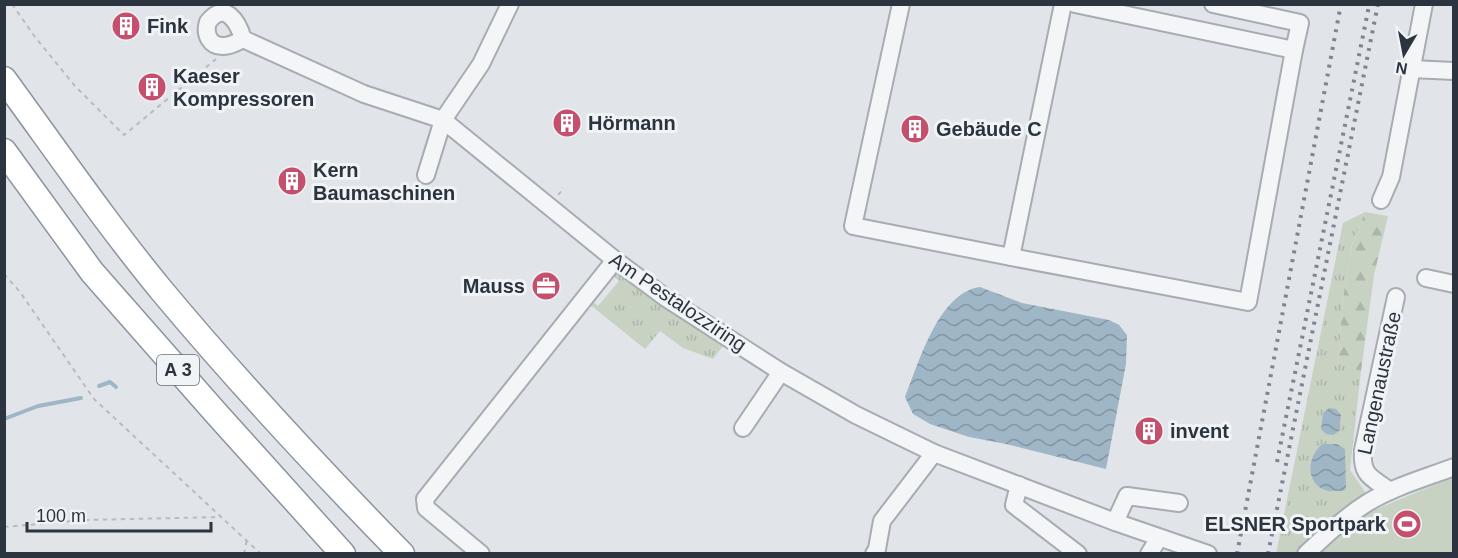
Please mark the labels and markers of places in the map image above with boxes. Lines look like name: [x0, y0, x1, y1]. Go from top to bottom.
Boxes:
building icon: Fink: [110, 10, 142, 42]
place label: Fink: [147, 15, 189, 37]
place label: Kaeser Kompressoren: [173, 65, 314, 110]
building icon: Kaeser Kompressoren: [136, 71, 168, 103]
building icon: Hörmann: [551, 107, 583, 139]
place label: Hörmann: [588, 112, 676, 134]
building icon: Gebäude C: [899, 113, 931, 145]
place label: Gebäude C: [936, 118, 1042, 140]
place label: Kern Baumaschinen: [313, 159, 455, 204]
building icon: Kern Baumaschinen: [276, 165, 308, 197]
office icon: Mauss: [530, 270, 562, 302]
place label: Mauss: [463, 275, 525, 297]
building icon: invent: [1133, 415, 1165, 447]
place label: invent: [1170, 420, 1229, 442]
sports icon: ELSNER Sportpark: [1391, 508, 1423, 540]
place label: ELSNER Sportpark: [1205, 513, 1387, 535]

